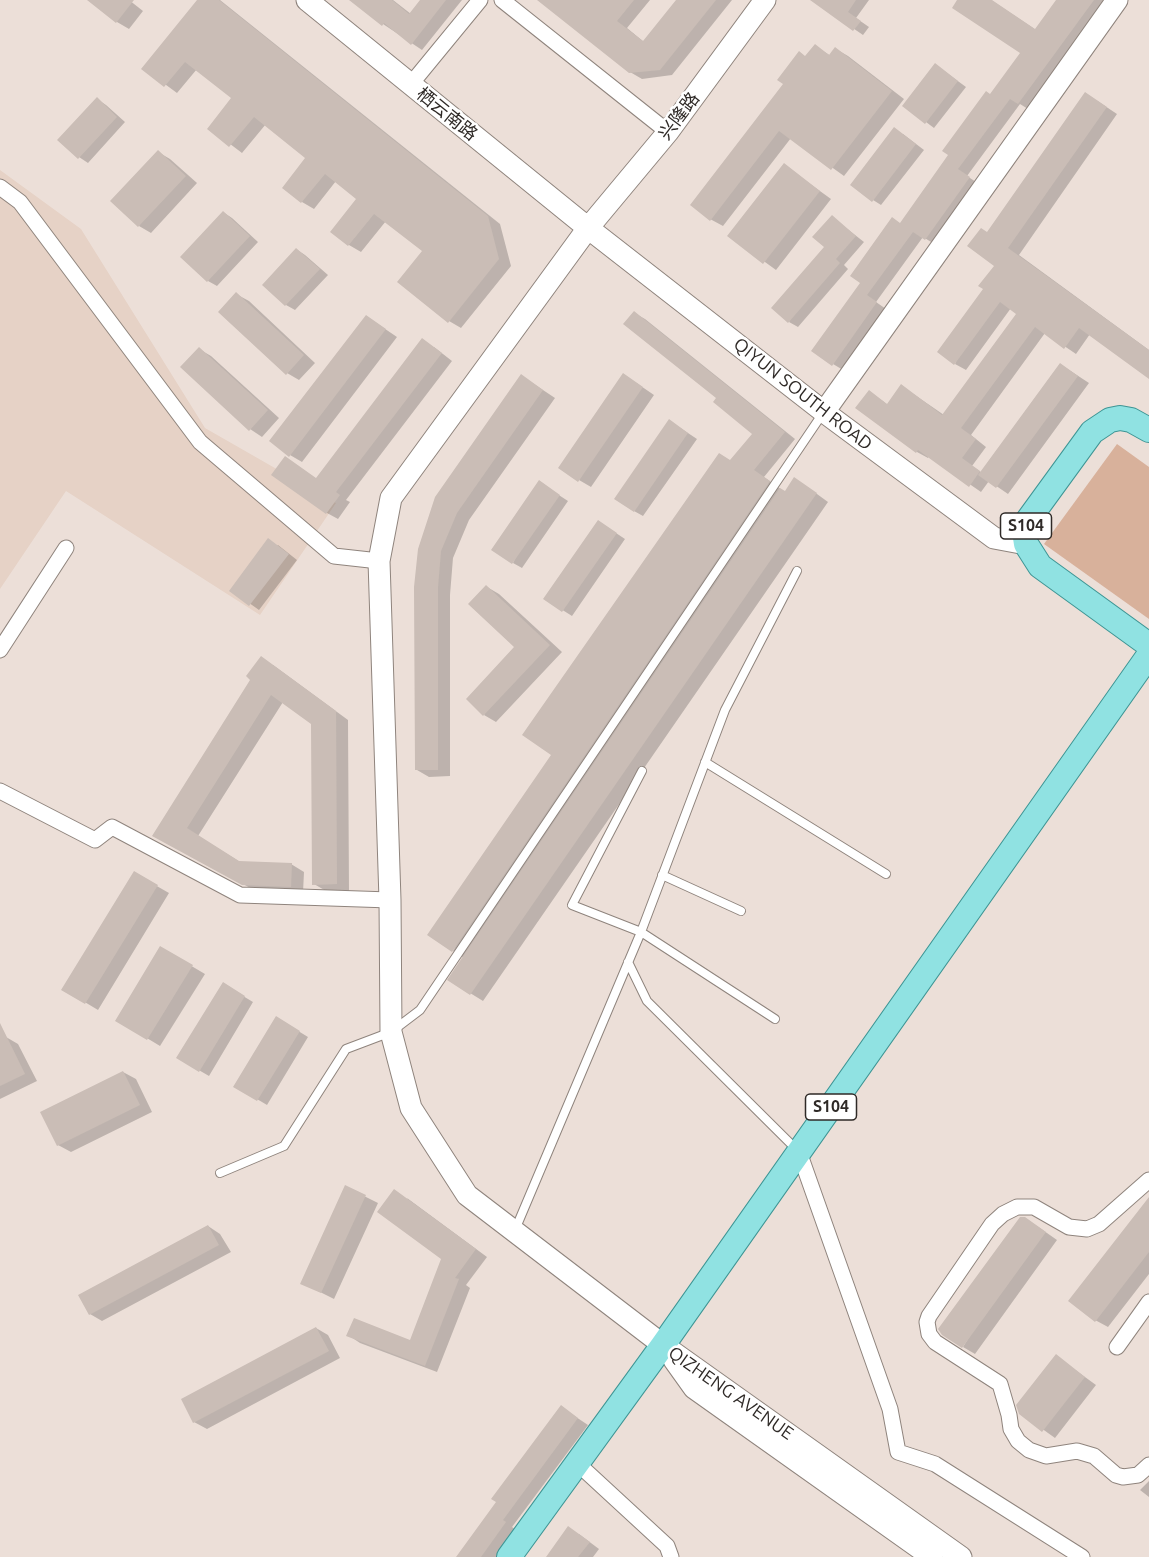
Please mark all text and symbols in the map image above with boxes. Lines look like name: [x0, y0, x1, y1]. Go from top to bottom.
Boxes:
street label: 栖云南路: [412, 83, 482, 145]
street label: 兴隆路: [654, 88, 704, 144]
street label: QIYUN SOUTH ROAD: [729, 333, 877, 455]
road number: S104: [1000, 513, 1052, 539]
road number: S104: [806, 1094, 856, 1120]
street label: QIZHENG AVENUE: [664, 1342, 798, 1444]

